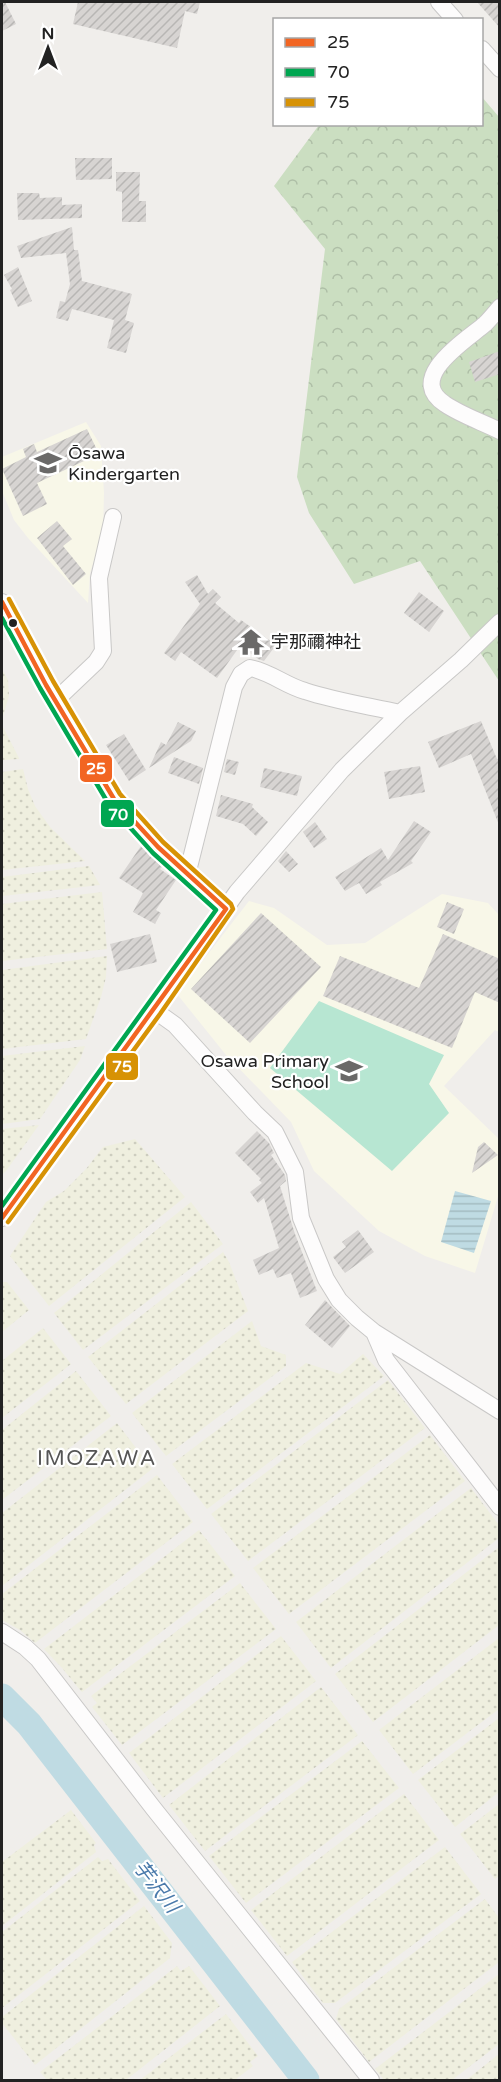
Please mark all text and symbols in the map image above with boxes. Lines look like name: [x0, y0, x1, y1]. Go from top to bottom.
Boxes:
north arrow: [18, 18, 78, 78]
legend: [273, 18, 483, 126]
text: N: [42, 24, 54, 44]
text: 25: [327, 31, 350, 53]
text: 70: [327, 61, 350, 83]
text: 75: [327, 91, 350, 113]
place label: Ōsawa Kindergarten: [68, 442, 180, 485]
school or university icon: Ōsawa Kindergarten: [33, 448, 63, 478]
unlabelled marker: [7, 617, 19, 629]
temple icon: 宇那禰神社: [236, 627, 266, 657]
place label: 宇那禰神社: [271, 631, 361, 653]
line badge: 25: [79, 754, 113, 783]
text: 25: [86, 759, 106, 779]
line badge: 70: [100, 799, 135, 828]
text: 70: [108, 805, 128, 825]
place label: Osawa Primary School: [200, 1050, 329, 1093]
line badge: 75: [105, 1052, 139, 1081]
school or university icon: Osawa Primary School: [334, 1056, 364, 1086]
text: 75: [112, 1057, 132, 1077]
district label: IMOZAWA: [37, 1446, 157, 1471]
water label: 芋沢川: [128, 1856, 185, 1920]

